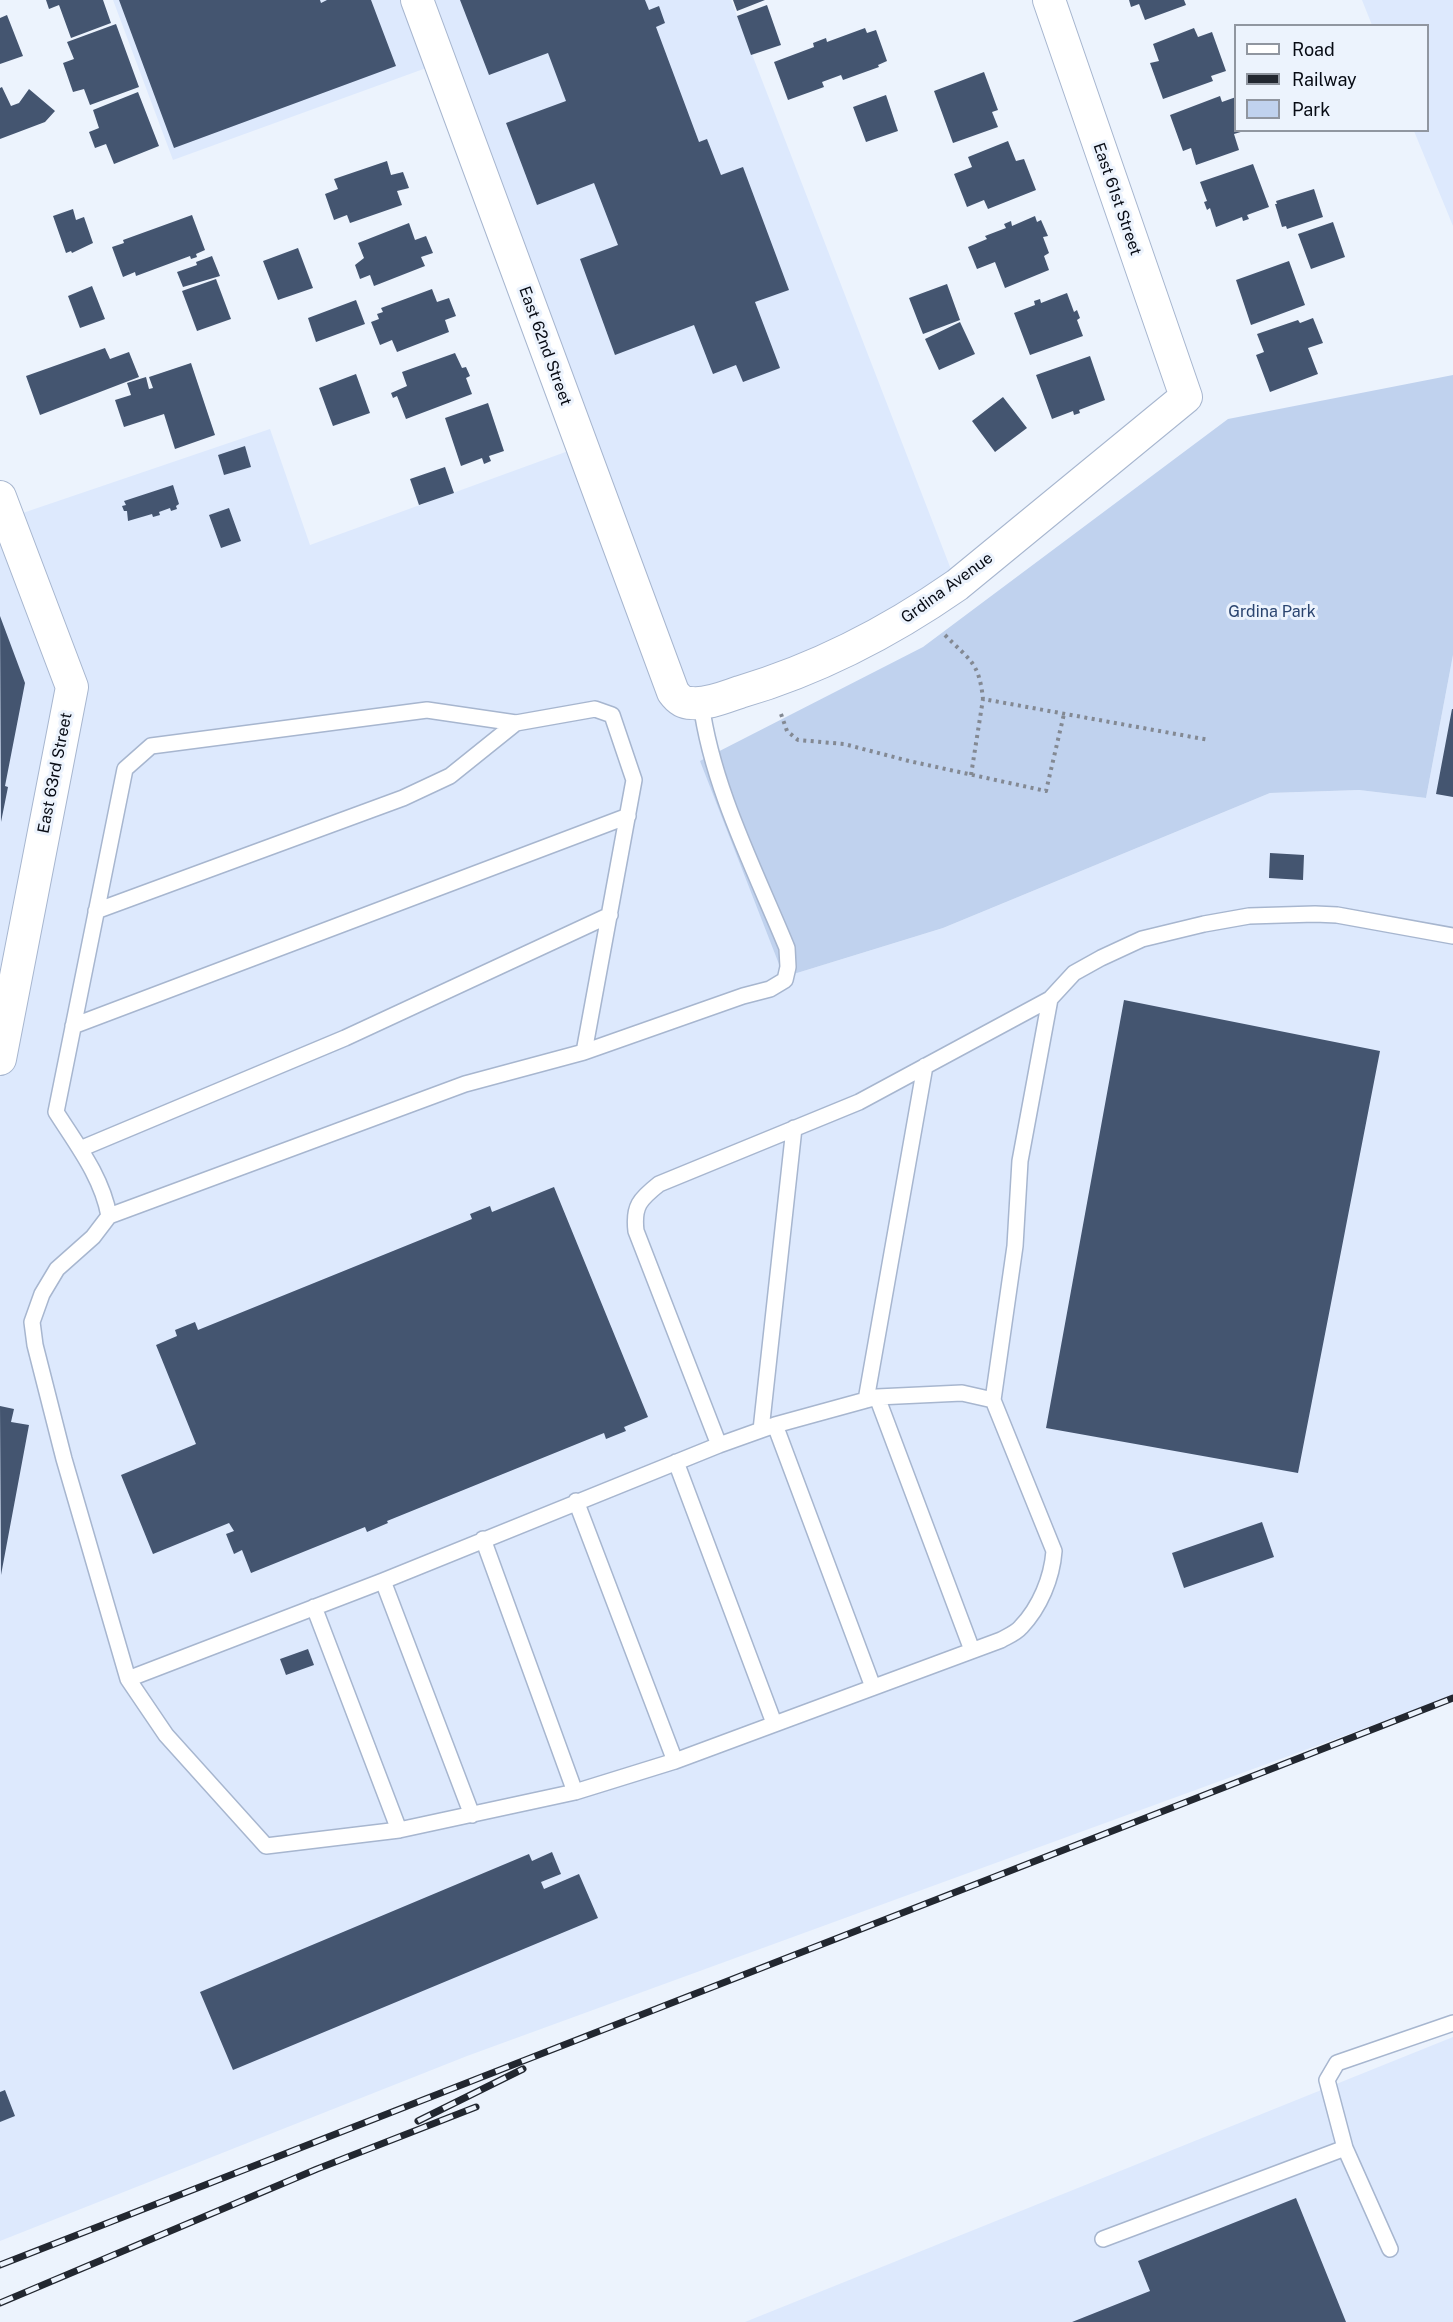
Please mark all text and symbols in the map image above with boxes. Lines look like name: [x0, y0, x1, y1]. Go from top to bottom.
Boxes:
legend: [1234, 24, 1429, 132]
text: Road: [1292, 39, 1335, 60]
text: Railway: [1292, 69, 1357, 90]
text: Park: [1292, 99, 1330, 120]
street label: East 61st Street: [1089, 140, 1145, 258]
street label: East 62nd Street: [515, 284, 575, 408]
street label: Grdina Avenue: [897, 548, 997, 628]
park label: Grdina Park: [1228, 602, 1316, 622]
street label: East 63rd Street: [34, 711, 76, 835]

